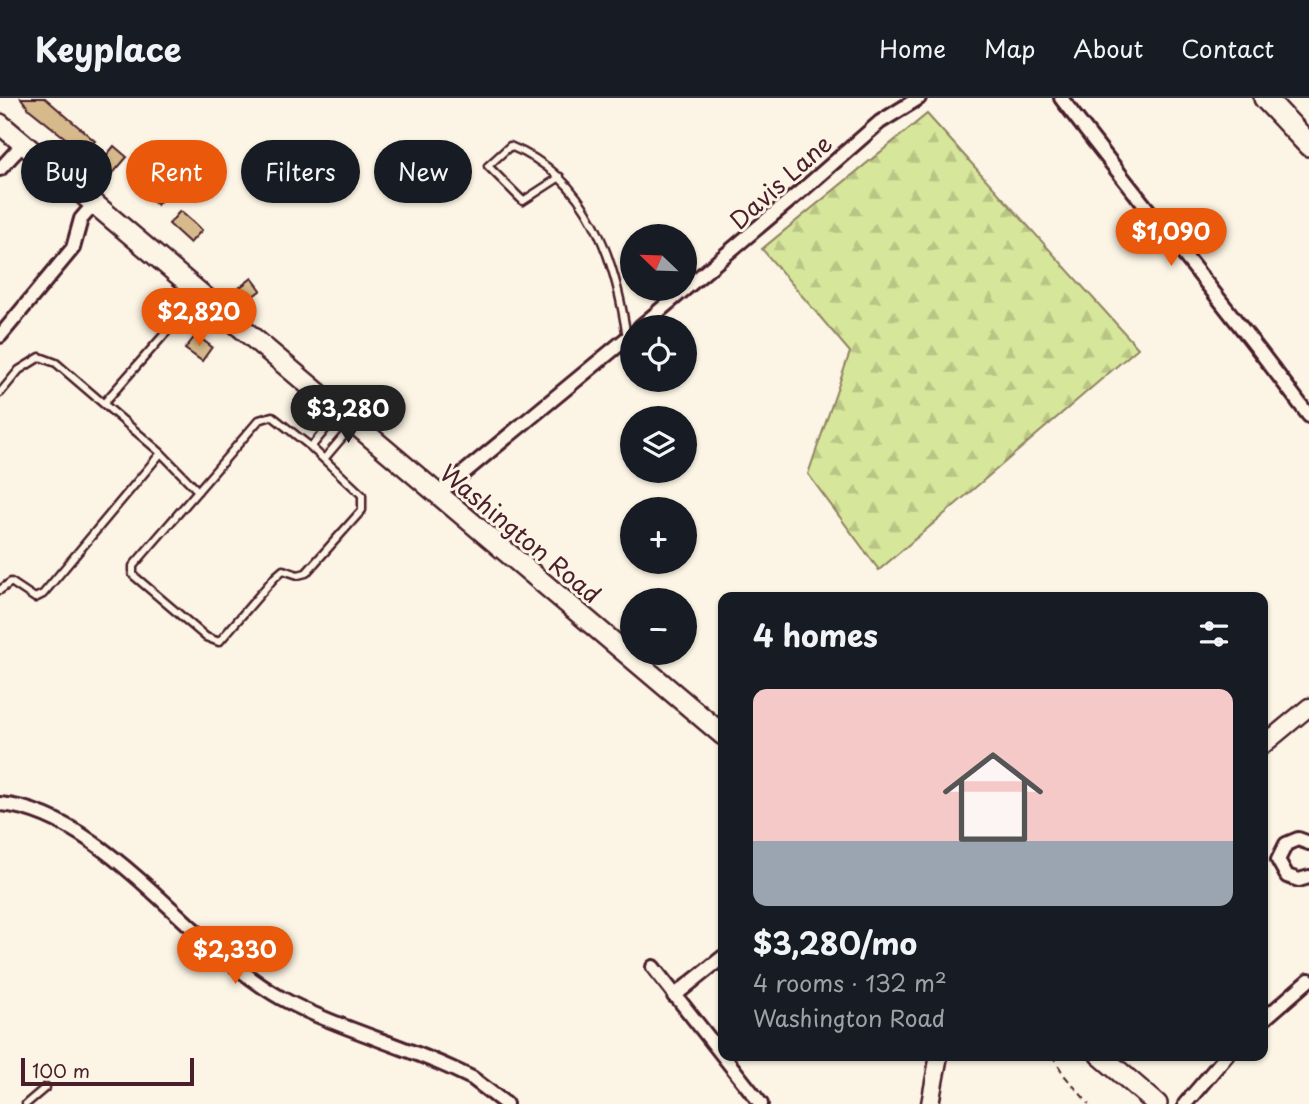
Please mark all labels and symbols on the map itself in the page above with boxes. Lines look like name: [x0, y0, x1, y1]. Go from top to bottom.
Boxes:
street label: Davis Lane: [721, 125, 839, 237]
pin: $1,090: [1114, 208, 1228, 268]
north arrow: [620, 224, 696, 301]
pin: $2,820: [142, 288, 256, 348]
pin: $3,280: [291, 386, 405, 445]
street label: Washington Road: [433, 455, 609, 611]
pin: $2,330: [178, 926, 292, 986]
scale bar: [21, 1055, 194, 1087]

